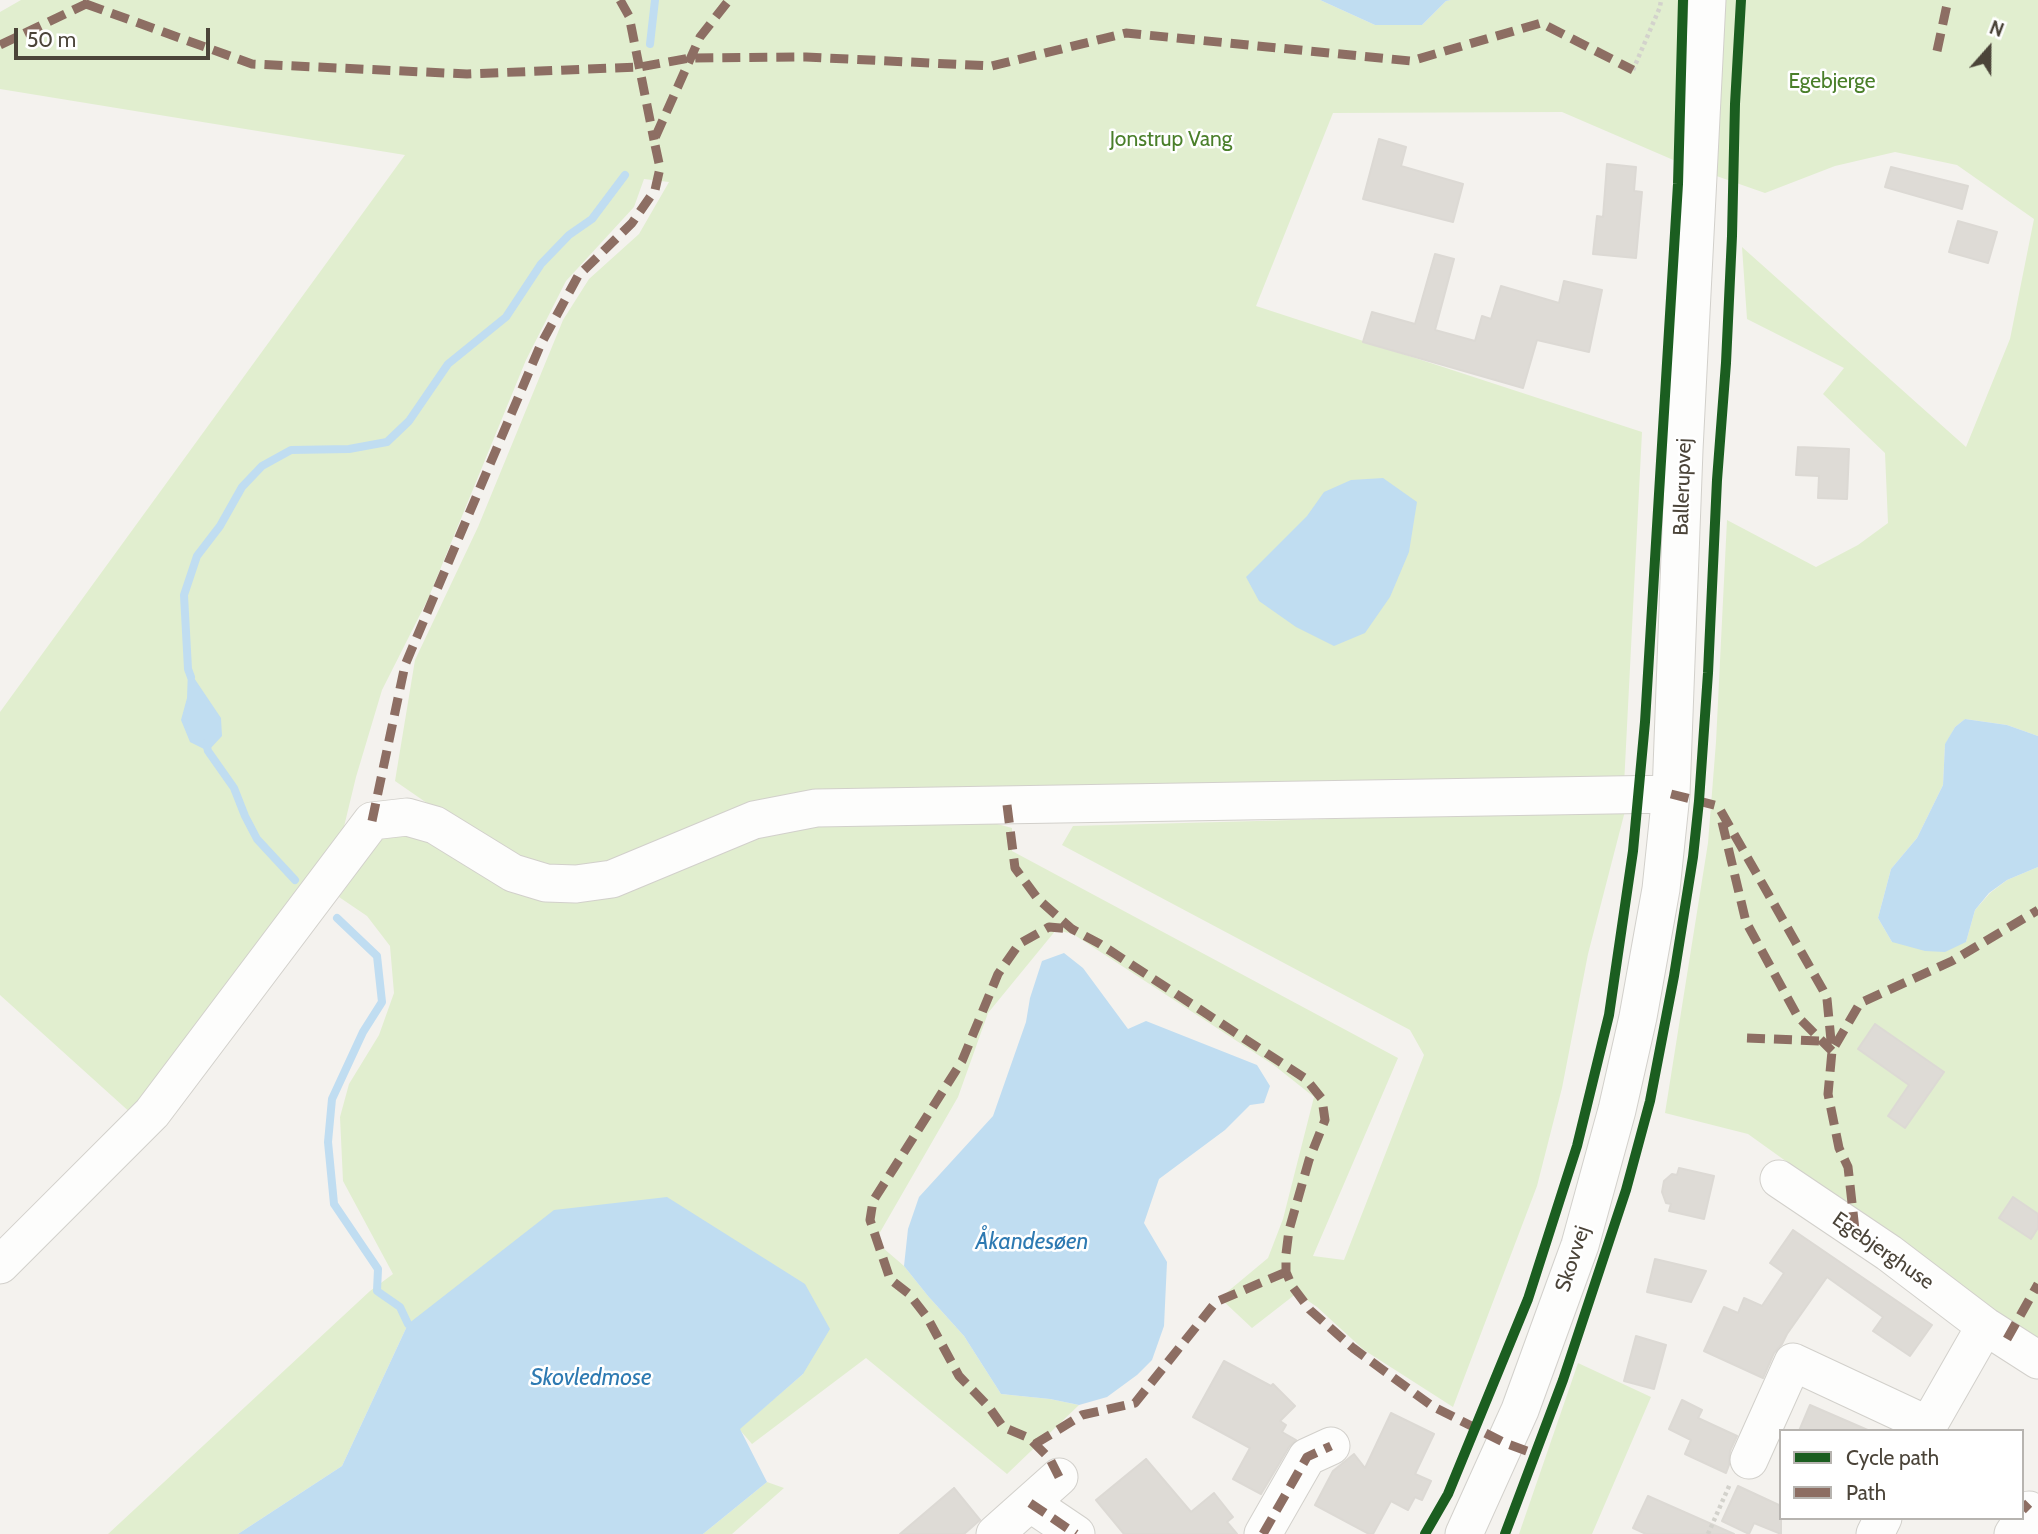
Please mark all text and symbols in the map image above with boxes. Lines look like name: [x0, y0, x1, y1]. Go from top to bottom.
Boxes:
scale bar: [18, 14, 214, 58]
north arrow: [1954, 14, 2024, 84]
text: N: [1986, 16, 2007, 42]
text: 50 m: [27, 27, 76, 52]
park label: Egebjerge: [1788, 69, 1876, 95]
park label: Jonstrup Vang: [1110, 127, 1232, 153]
street label: Ballerupvej: [1669, 438, 1697, 536]
street label: Egebjerghuse: [1827, 1207, 1939, 1295]
street label: Skovvej: [1550, 1223, 1596, 1295]
water label: Åkandesøen: [976, 1228, 1088, 1256]
water label: Skovledmose: [530, 1364, 652, 1392]
legend: [1779, 1429, 2024, 1520]
text: Cycle path: [1846, 1445, 1939, 1470]
text: Path: [1846, 1480, 1886, 1505]

